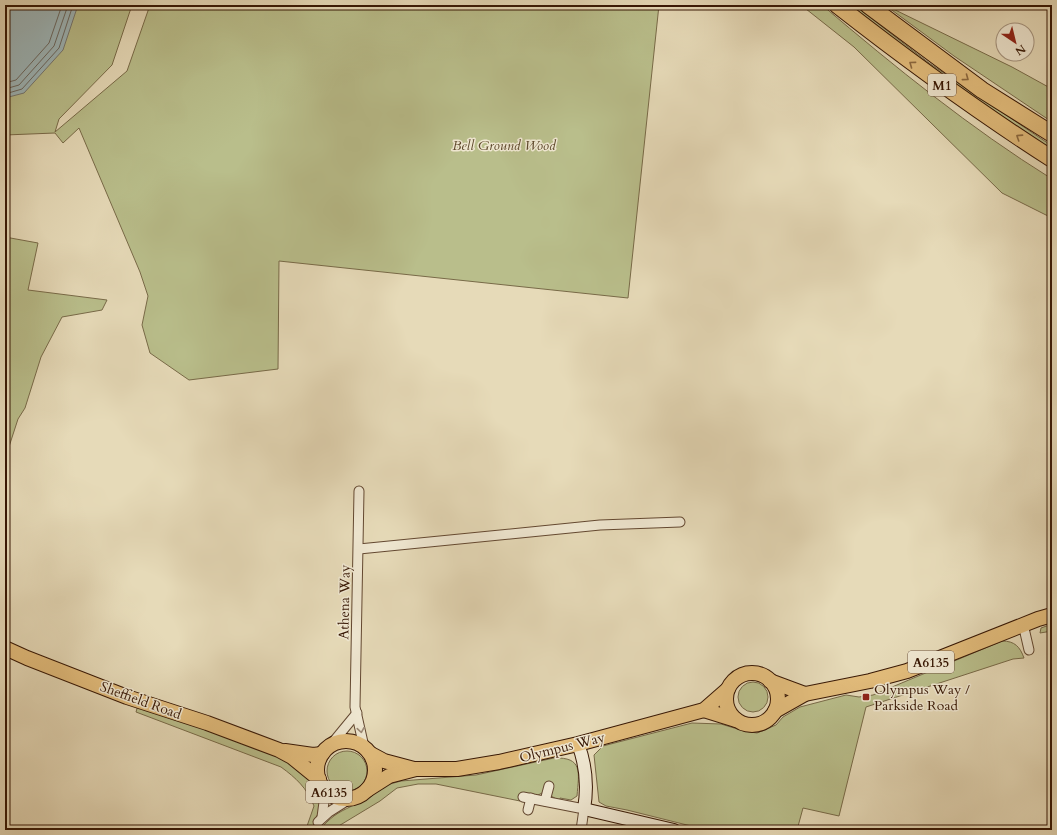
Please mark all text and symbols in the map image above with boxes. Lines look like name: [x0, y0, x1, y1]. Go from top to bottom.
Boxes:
north arrow: [995, 22, 1035, 62]
text: N: [1012, 41, 1029, 59]
one-way arrow: [909, 61, 916, 69]
road number: M1: [928, 74, 956, 96]
one-way arrow: [962, 74, 969, 81]
one-way arrow: [1016, 134, 1023, 142]
park label: Bell Ground Wood: [452, 136, 557, 155]
street label: Athena Way: [334, 564, 355, 640]
road number: A6135: [908, 651, 954, 673]
street label: Sheffield Road: [98, 677, 185, 724]
place label: Olympus Way / Parkside Road: [874, 680, 970, 715]
marker: Olympus Way / Parkside Road: [861, 692, 871, 702]
one-way arrow: [356, 727, 365, 733]
street label: Olympus Way: [517, 728, 607, 767]
road number: A6135: [306, 781, 352, 803]

